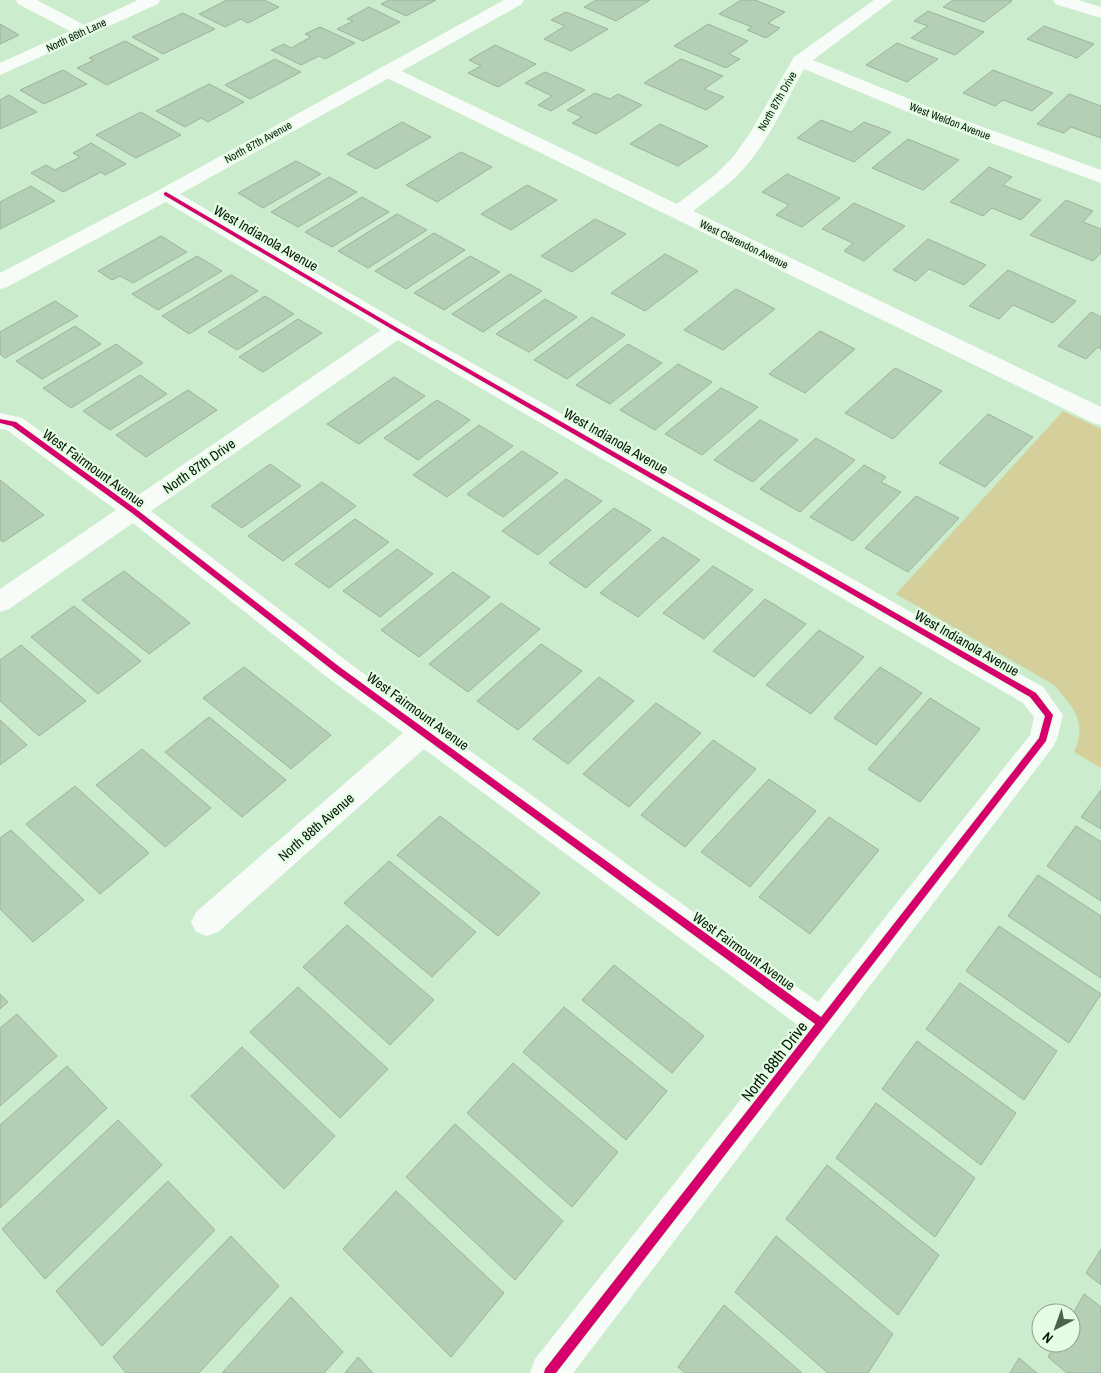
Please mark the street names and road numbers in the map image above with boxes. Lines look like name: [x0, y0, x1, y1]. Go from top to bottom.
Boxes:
street label: North 86th Lane: [44, 15, 108, 55]
street label: North 87th Drive: [754, 69, 800, 133]
street label: West Weldon Avenue: [907, 99, 993, 143]
street label: North 87th Avenue: [222, 118, 294, 166]
street label: West Indianola Avenue: [211, 201, 321, 275]
street label: West Clarendon Avenue: [697, 216, 791, 272]
street label: West Indianola Avenue: [561, 404, 671, 478]
street label: West Fairmount Avenue: [39, 425, 149, 511]
street label: North 87th Drive: [159, 434, 239, 498]
street label: West Indianola Avenue: [912, 606, 1022, 680]
street label: West Fairmount Avenue: [363, 668, 473, 754]
street label: North 88th Avenue: [274, 789, 358, 865]
street label: West Fairmount Avenue: [689, 908, 799, 994]
street label: North 88th Drive: [736, 1016, 812, 1106]

